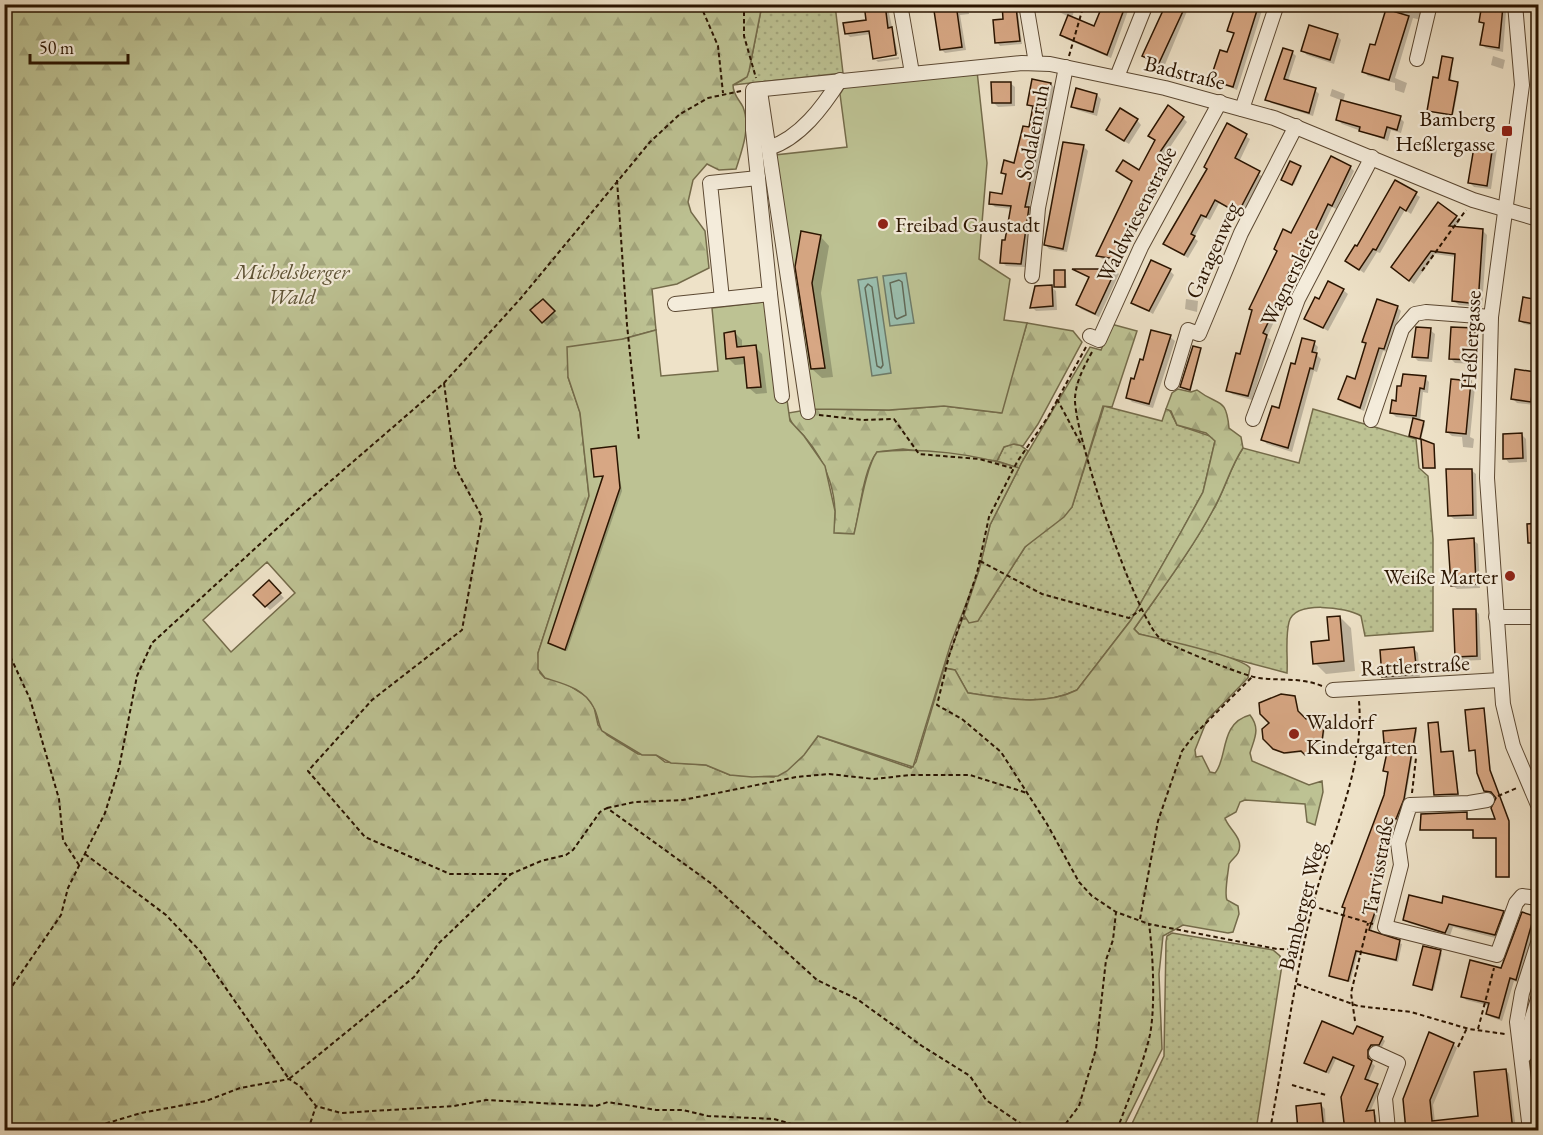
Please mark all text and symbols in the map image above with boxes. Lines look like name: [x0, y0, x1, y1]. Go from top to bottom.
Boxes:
scale bar: [30, 27, 128, 65]
text: 50 m: [39, 36, 74, 59]
street label: Badstraße: [1141, 48, 1229, 97]
street label: Sodalenruh: [1009, 82, 1056, 182]
place label: Bamberg Heßlergasse: [1395, 104, 1495, 158]
marker: Bamberg Heßlergasse: [1500, 124, 1514, 138]
street label: Waldwiesenstraße: [1090, 141, 1183, 287]
street label: Garagenweg: [1178, 197, 1247, 303]
place label: Freibad Gaustadt: [895, 210, 1040, 239]
marker: Freibad Gaustadt: [876, 217, 890, 231]
street label: Wagnersleite: [1253, 223, 1326, 331]
park label: Michelsberger Wald: [233, 257, 351, 311]
street label: Heßlergasse: [1453, 289, 1488, 391]
place label: Weiße Marter: [1384, 562, 1499, 591]
marker: Weiße Marter: [1503, 569, 1517, 583]
street label: Rattlerstraße: [1360, 648, 1471, 683]
place label: Waldorf Kindergarten: [1306, 707, 1418, 761]
marker: Waldorf Kindergarten: [1287, 727, 1301, 741]
street label: Tarvisstraße: [1354, 814, 1401, 918]
street label: Bamberger Weg: [1271, 838, 1332, 974]

